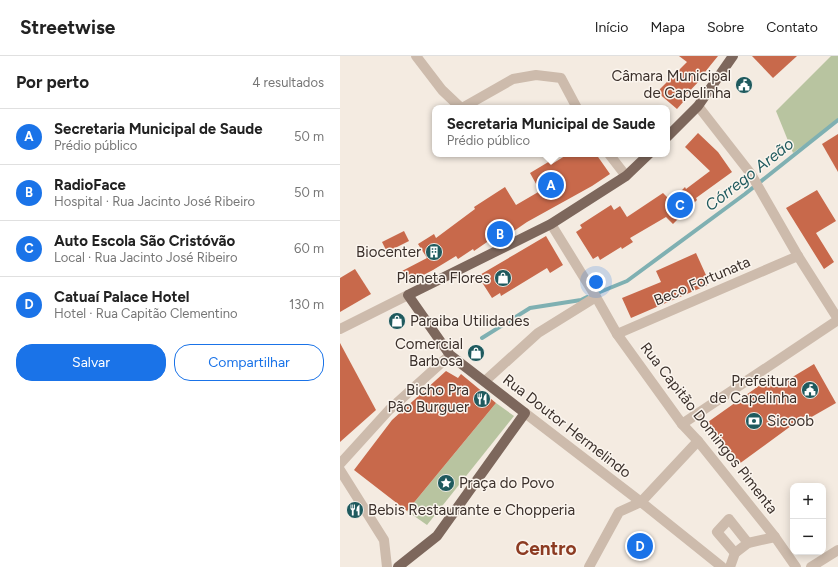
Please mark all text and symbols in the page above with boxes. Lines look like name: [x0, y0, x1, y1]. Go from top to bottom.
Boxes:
text: Streetwise: [20, 16, 115, 39]
text: Início: [595, 19, 628, 36]
text: Mapa: [650, 19, 685, 36]
text: Sobre: [707, 19, 744, 36]
text: Contato: [766, 19, 818, 36]
place label: Câmara Municipal de Capelinha: [611, 67, 731, 102]
text: Por perto: [16, 72, 89, 92]
text: 4 resultados: [252, 75, 324, 90]
public building icon: Câmara Municipal de Capelinha: [734, 75, 754, 95]
popup: [432, 105, 670, 157]
text: Secretaria Municipal de Saude: [447, 115, 655, 133]
text: Secretaria Municipal de Saude: [54, 120, 263, 138]
text: A: [24, 129, 34, 144]
text: 50 m: [294, 129, 324, 144]
text: Prédio público: [447, 133, 530, 148]
water label: Córrego Areão: [701, 134, 797, 215]
text: Prédio público: [54, 138, 137, 153]
pin: A: [538, 170, 564, 200]
text: RadioFace: [54, 176, 126, 194]
text: B: [25, 185, 33, 200]
text: 50 m: [294, 185, 324, 200]
pin: C: [667, 190, 693, 220]
text: Hospital · Rua Jacinto José Ribeiro: [54, 194, 255, 209]
pin: B: [487, 219, 513, 249]
text: Auto Escola São Cristóvão: [54, 232, 235, 250]
text: C: [24, 241, 34, 256]
text: 60 m: [294, 241, 324, 256]
building icon: Biocenter: [424, 242, 444, 262]
place label: Biocenter: [356, 243, 421, 261]
text: Local · Rua Jacinto José Ribeiro: [54, 250, 237, 265]
street label: Beco Fortunata: [651, 253, 753, 309]
shop icon: Planeta Flores: [493, 268, 513, 288]
place label: Planeta Flores: [396, 269, 490, 287]
your location: [586, 272, 606, 292]
text: Catuaí Palace Hotel: [54, 288, 189, 306]
text: D: [24, 297, 34, 312]
text: 130 m: [289, 297, 324, 312]
text: Hotel · Rua Capitão Clementino: [54, 306, 238, 321]
shop icon: Paraiba Utilidades: [387, 311, 407, 331]
place label: Paraiba Utilidades: [410, 312, 529, 330]
place label: Comercial Barbosa: [395, 335, 463, 370]
street label: Rua Capitão Domingos Pimenta: [637, 339, 781, 517]
shop icon: Comercial Barbosa: [466, 343, 486, 363]
button: Salvar: [16, 344, 166, 381]
button: Compartilhar: [174, 344, 324, 381]
street label: Rua Doutor Hermelindo: [499, 370, 635, 482]
place label: Prefeitura de Capelinha: [710, 372, 797, 407]
public building icon: Prefeitura de Capelinha: [800, 380, 820, 400]
place label: Bicho Pra Pão Burguer: [387, 381, 469, 416]
restaurant icon: Bicho Pra Pão Burguer: [472, 389, 492, 409]
bank icon: Sicoob: [744, 411, 764, 431]
place label: Sicoob: [767, 412, 814, 430]
place icon: Praça do Povo: [436, 473, 456, 493]
place label: Praça do Povo: [459, 474, 555, 492]
map controls: [790, 483, 826, 555]
button: +: [790, 483, 826, 519]
restaurant icon: Bebis Restaurante e Chopperia: [345, 500, 365, 520]
place label: Bebis Restaurante e Chopperia: [368, 501, 575, 519]
button: −: [790, 519, 826, 555]
pin: D: [627, 531, 653, 561]
district label: Centro: [516, 537, 576, 560]

